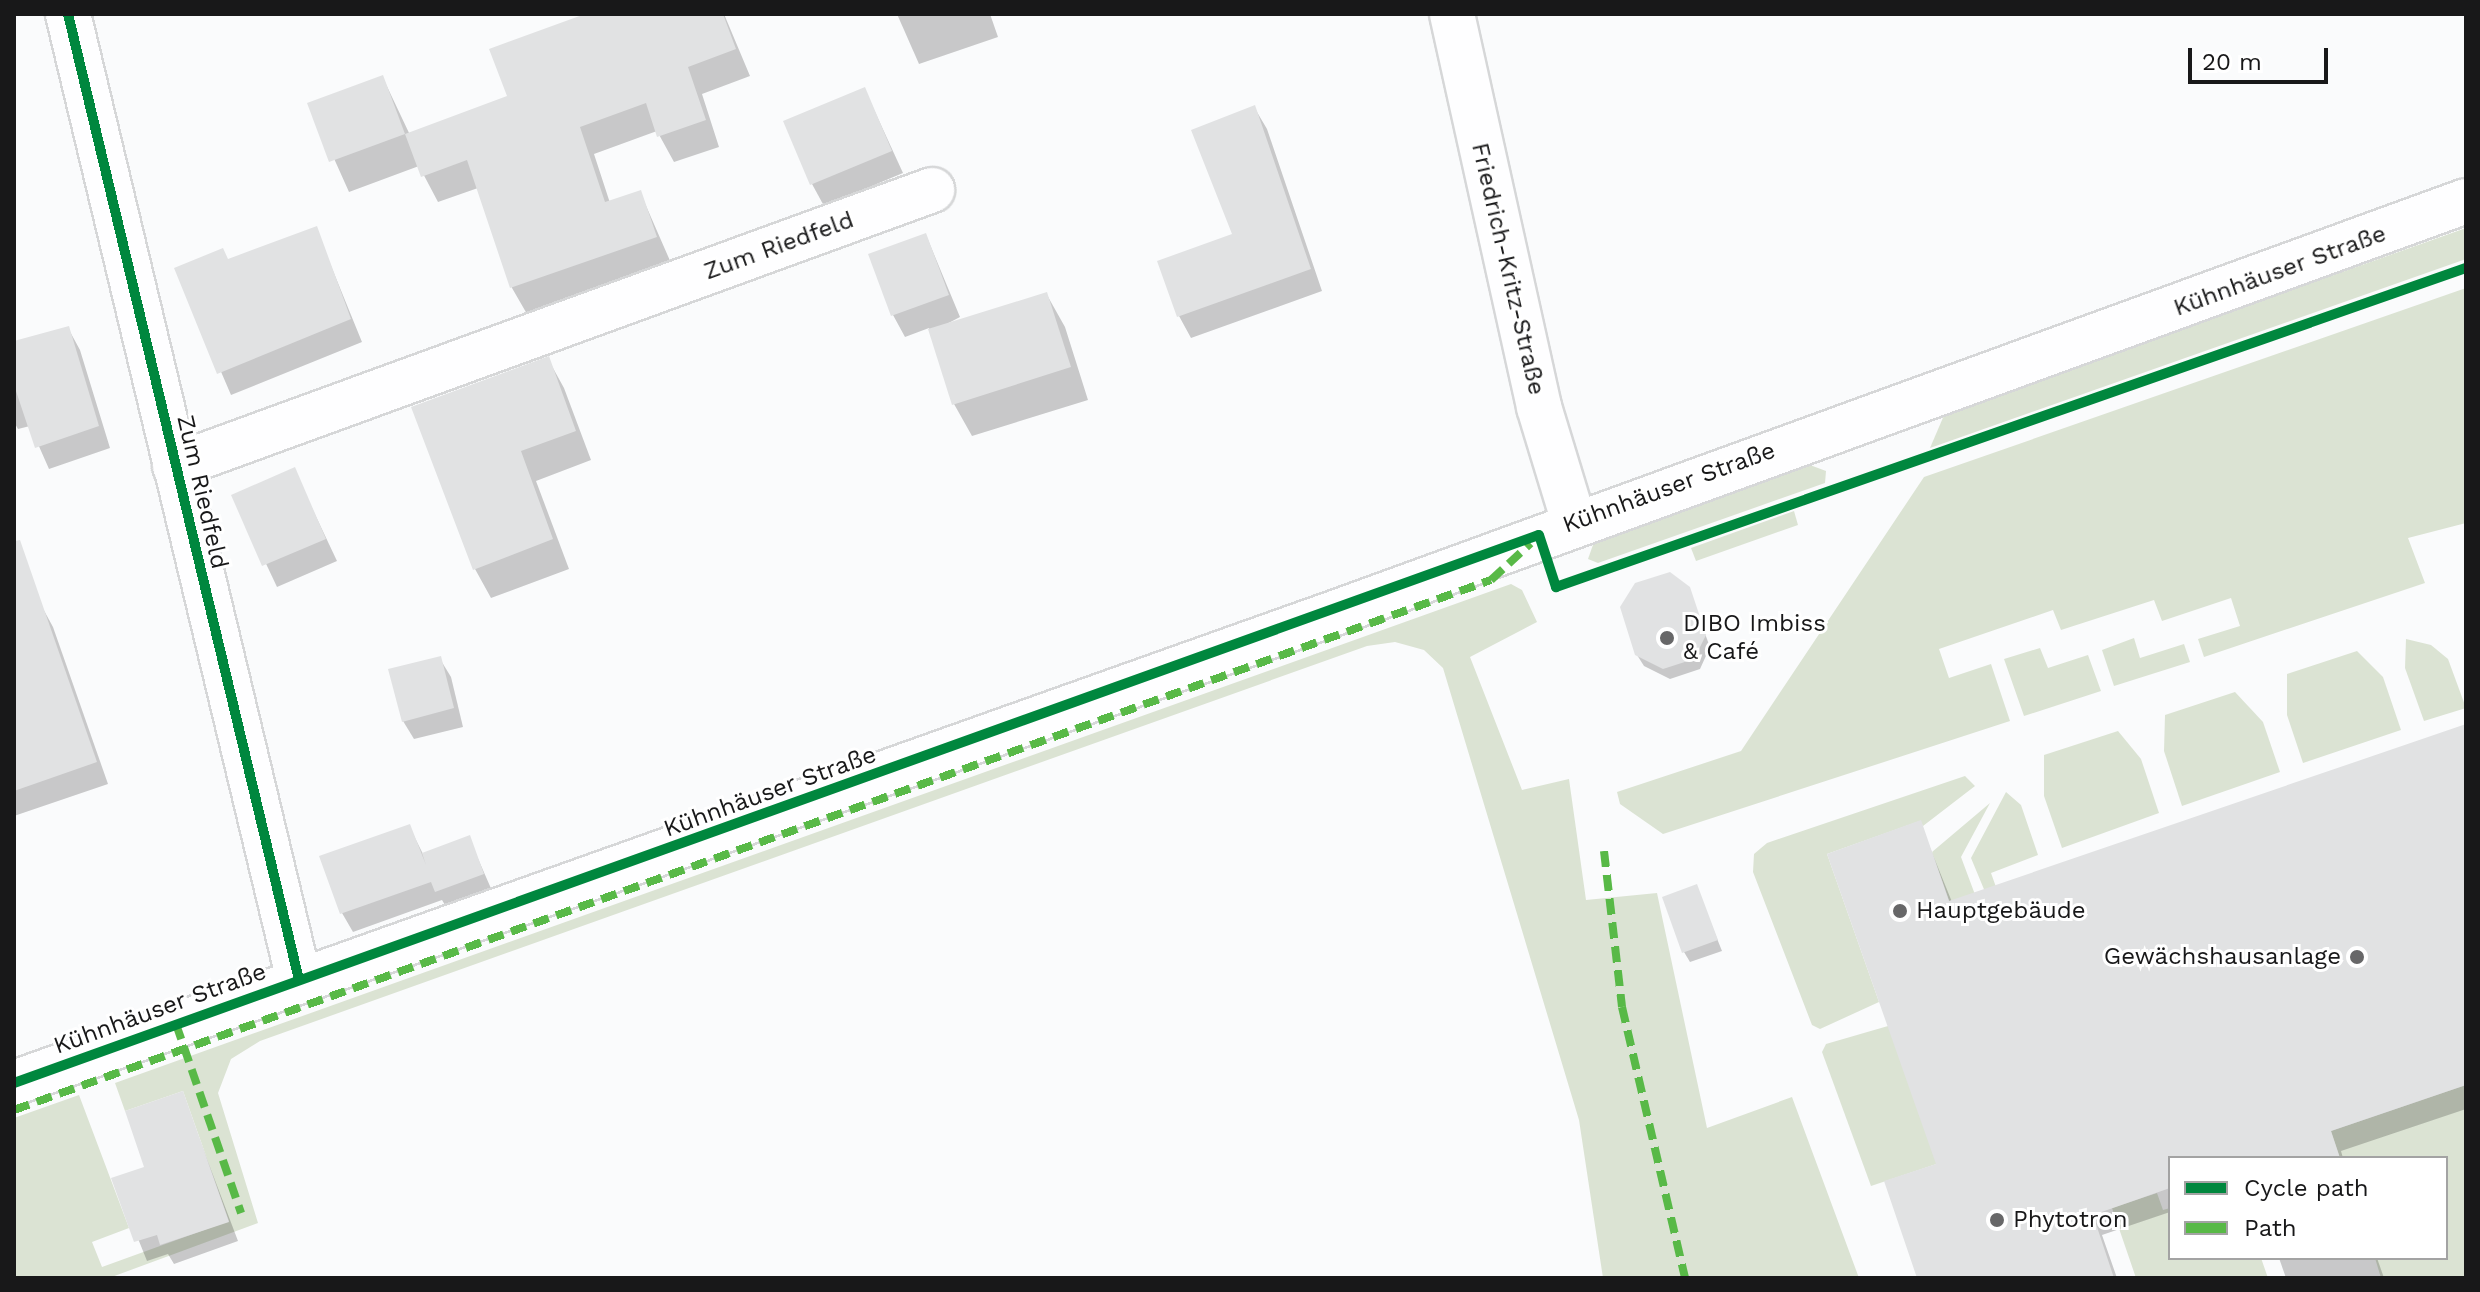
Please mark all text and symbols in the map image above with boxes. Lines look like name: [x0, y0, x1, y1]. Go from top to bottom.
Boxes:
scale bar: [2192, 32, 2332, 82]
text: 20 m: [2202, 48, 2262, 76]
street label: Friedrich-Kritz-Straße: [1465, 140, 1551, 398]
street label: Zum Riedfeld: [700, 206, 858, 286]
street label: Kühnhäuser Straße: [2170, 219, 2390, 323]
street label: Zum Riedfeld: [170, 412, 234, 572]
street label: Kühnhäuser Straße: [1559, 436, 1779, 540]
place label: DIBO Imbiss & Café: [1683, 610, 1826, 666]
marker: DIBO Imbiss & Café: [1658, 629, 1676, 647]
street label: Kühnhäuser Straße: [660, 740, 880, 844]
place label: Hauptgebäude: [1916, 897, 2086, 925]
marker: Hauptgebäude: [1891, 902, 1909, 920]
place label: Gewächshausanlage: [2104, 943, 2341, 971]
marker: Gewächshausanlage: [2348, 948, 2366, 966]
street label: Kühnhäuser Straße: [50, 957, 270, 1061]
legend: [2168, 1156, 2448, 1260]
text: Cycle path: [2244, 1174, 2369, 1202]
place label: Phytotron: [2013, 1206, 2128, 1234]
marker: Phytotron: [1988, 1211, 2006, 1229]
text: Path: [2244, 1214, 2297, 1242]

